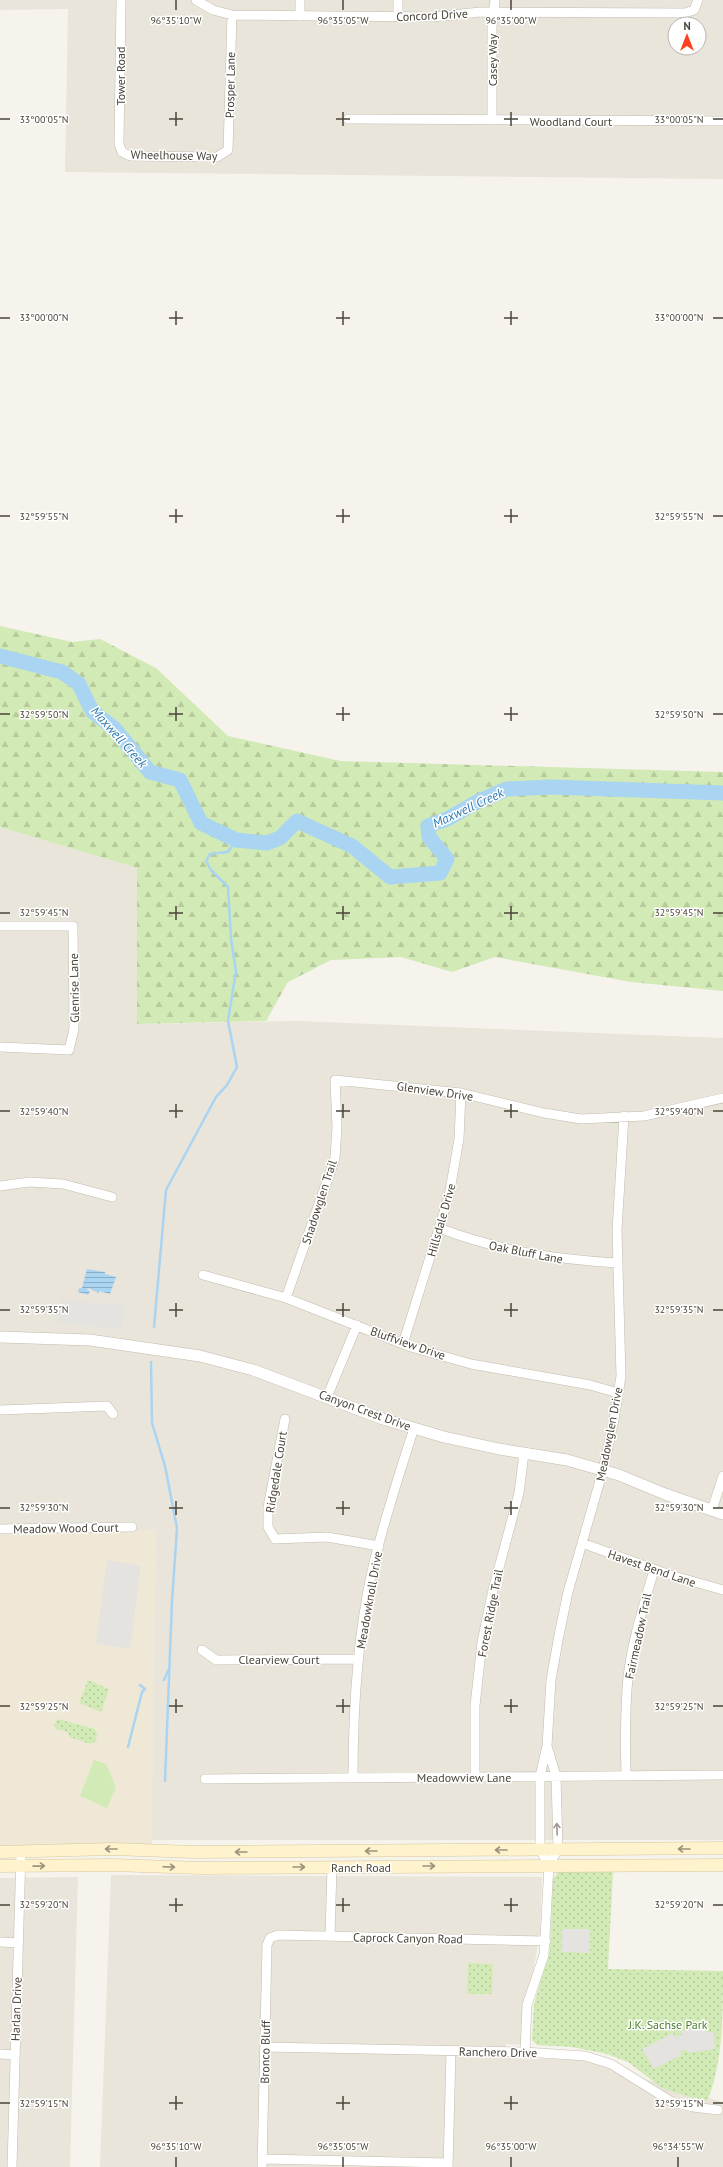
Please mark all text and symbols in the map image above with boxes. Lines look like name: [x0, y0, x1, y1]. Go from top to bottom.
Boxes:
street label: Concord Drive: [396, 6, 468, 24]
text: 96°35'10"W: [150, 14, 202, 27]
text: 96°35'05"W: [317, 14, 369, 27]
text: 96°35'00"W: [485, 14, 537, 27]
north arrow: [667, 16, 707, 56]
text: N: [683, 19, 691, 33]
street label: Casey Way: [485, 33, 500, 86]
street label: Tower Road: [113, 47, 128, 105]
street label: Prosper Lane: [222, 52, 238, 118]
text: 33°00'05"N: [19, 113, 69, 126]
text: 33°00'05"N: [654, 113, 704, 126]
street label: Woodland Court: [530, 114, 612, 129]
street label: Wheelhouse Way: [131, 147, 218, 163]
text: 33°00'00"N: [19, 311, 69, 324]
text: 33°00'00"N: [654, 311, 704, 324]
text: 32°59'55"N: [19, 510, 69, 523]
text: 32°59'55"N: [654, 510, 704, 523]
water label: Maxwell Creek: [87, 703, 152, 772]
text: 32°59'50"N: [19, 708, 69, 721]
text: 32°59'50"N: [654, 708, 704, 721]
water label: Maxwell Creek: [430, 784, 507, 832]
text: 32°59'45"N: [19, 906, 69, 919]
text: 32°59'45"N: [654, 906, 704, 919]
street label: Glenrise Lane: [66, 953, 82, 1023]
street label: Glenview Drive: [396, 1078, 474, 1104]
text: 32°59'40"N: [19, 1105, 69, 1118]
text: 32°59'40"N: [654, 1105, 704, 1118]
street label: Shadowglen Trail: [298, 1157, 340, 1246]
street label: Hillsdale Drive: [423, 1182, 459, 1258]
street label: Oak Bluff Lane: [488, 1237, 564, 1267]
text: 32°59'35"N: [19, 1303, 69, 1316]
text: 32°59'35"N: [654, 1303, 704, 1316]
street label: Bluffview Drive: [369, 1323, 447, 1363]
street label: Canyon Crest Drive: [317, 1386, 413, 1434]
street label: Meadowglen Drive: [593, 1386, 625, 1482]
street label: Ridgedale Court: [262, 1430, 290, 1514]
text: 32°59'30"N: [19, 1501, 69, 1514]
text: 32°59'30"N: [654, 1501, 704, 1514]
street label: Meadow Wood Court: [13, 1520, 119, 1536]
street label: Havest Bend Lane: [606, 1546, 698, 1590]
street label: Meadowknoll Drive: [353, 1550, 385, 1650]
street label: Forest Ridge Trail: [474, 1567, 506, 1658]
street label: Fairmeadow Trail: [622, 1591, 655, 1680]
street label: Clearview Court: [238, 1652, 320, 1667]
text: 32°59'25"N: [19, 1700, 69, 1713]
text: 32°59'25"N: [654, 1700, 704, 1713]
street label: Meadowview Lane: [417, 1770, 511, 1785]
one-way arrow: [554, 1823, 561, 1836]
one-way arrow: [105, 1845, 118, 1853]
one-way arrow: [678, 1845, 691, 1853]
one-way arrow: [495, 1846, 508, 1854]
one-way arrow: [365, 1847, 378, 1855]
one-way arrow: [235, 1848, 248, 1856]
street label: Ranch Road: [331, 1860, 391, 1875]
one-way arrow: [32, 1862, 45, 1870]
one-way arrow: [422, 1862, 435, 1870]
one-way arrow: [162, 1863, 175, 1871]
one-way arrow: [292, 1863, 305, 1871]
text: 32°59'20"N: [19, 1898, 69, 1911]
text: 32°59'20"N: [654, 1898, 704, 1911]
street label: Caprock Canyon Road: [353, 1930, 463, 1946]
street label: Harlan Drive: [7, 1977, 25, 2041]
park label: J.K. Sachse Park: [628, 2017, 708, 2032]
street label: Bronco Bluff: [257, 2019, 273, 2084]
street label: Ranchero Drive: [459, 2044, 537, 2060]
text: 32°59'15"N: [19, 2097, 69, 2110]
text: 32°59'15"N: [654, 2097, 704, 2110]
text: 96°35'10"W: [150, 2140, 202, 2153]
text: 96°35'05"W: [317, 2140, 369, 2153]
text: 96°35'00"W: [485, 2140, 537, 2153]
text: 96°34'55"W: [652, 2140, 704, 2153]

